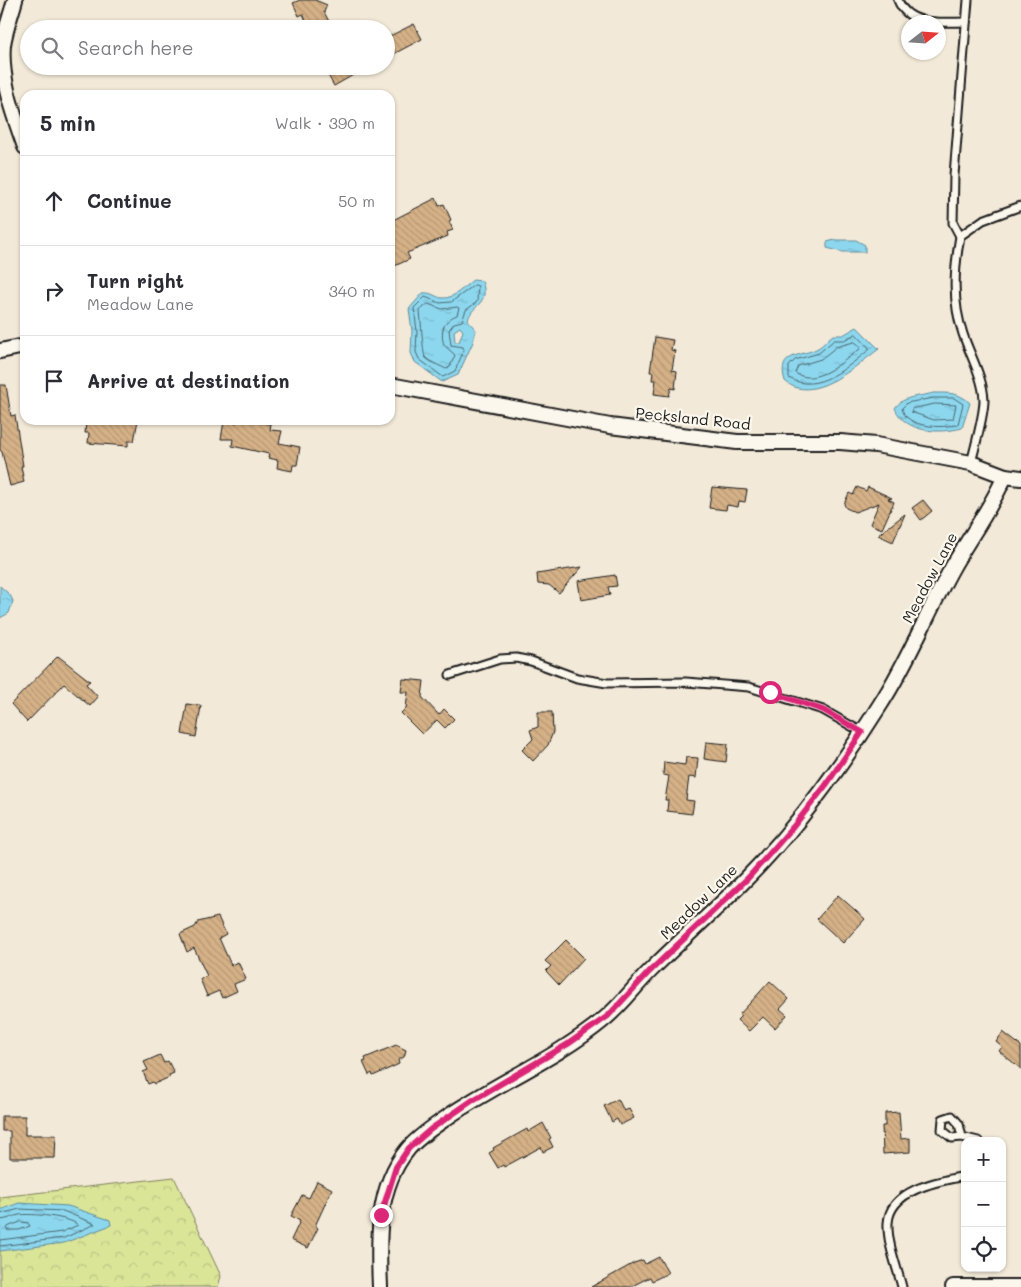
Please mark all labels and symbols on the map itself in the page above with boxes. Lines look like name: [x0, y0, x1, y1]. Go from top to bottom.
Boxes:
north arrow: [901, 15, 946, 60]
street label: Pecksland Road: [635, 402, 752, 434]
street label: Meadow Lane: [897, 529, 961, 626]
route start: [759, 681, 782, 704]
street label: Meadow Lane: [655, 859, 741, 943]
route end: [370, 1204, 393, 1227]

